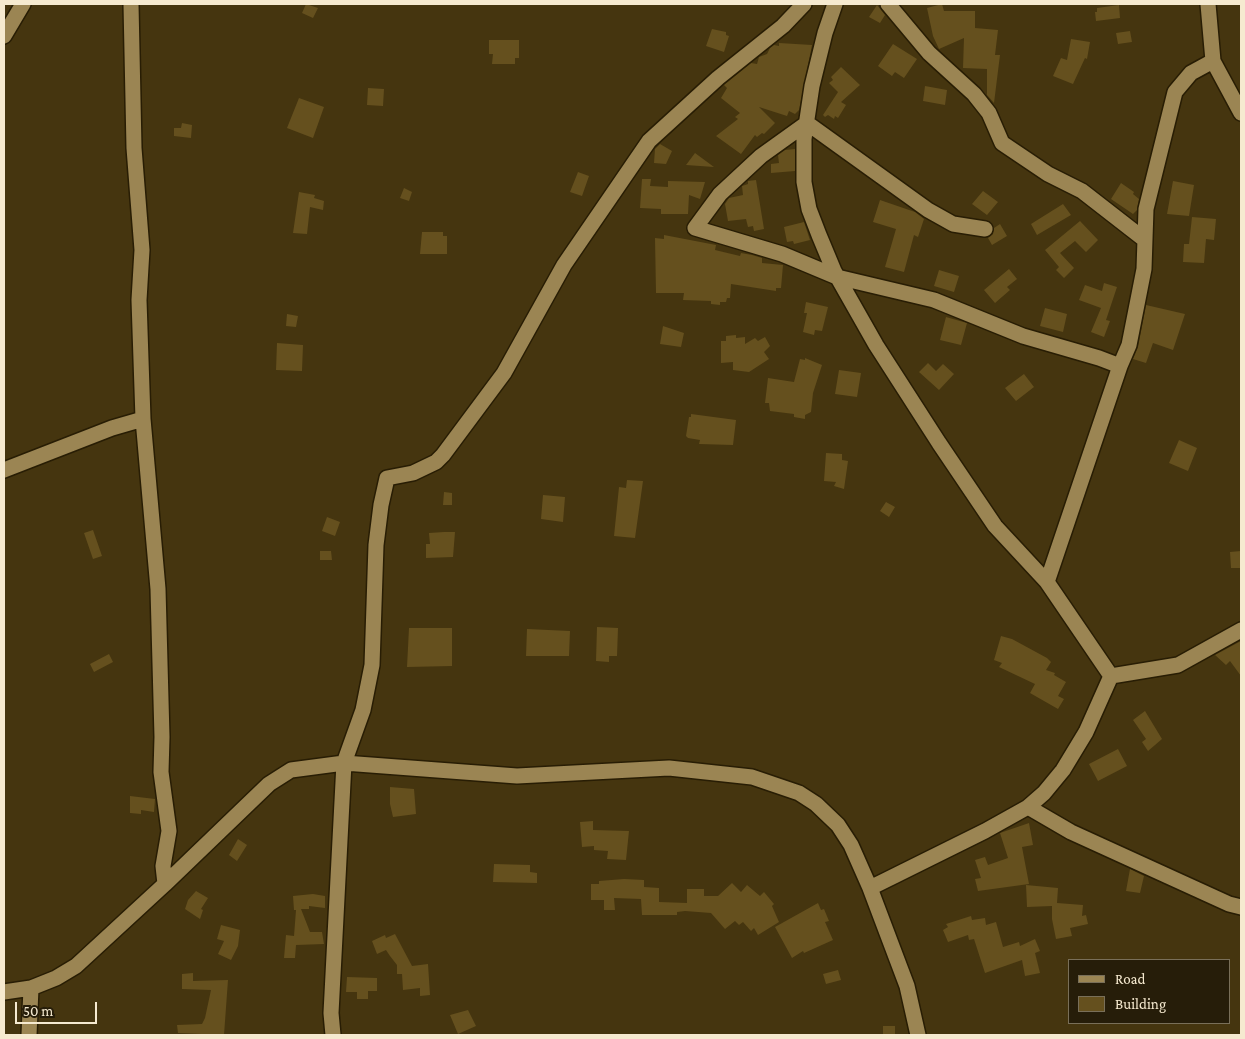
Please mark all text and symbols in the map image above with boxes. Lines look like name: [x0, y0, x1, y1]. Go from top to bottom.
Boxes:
legend: [1068, 959, 1230, 1024]
text: Road: [1115, 971, 1145, 987]
scale bar: [18, 992, 100, 1024]
text: Building: [1115, 996, 1166, 1012]
text: 50 m: [23, 1003, 53, 1019]

